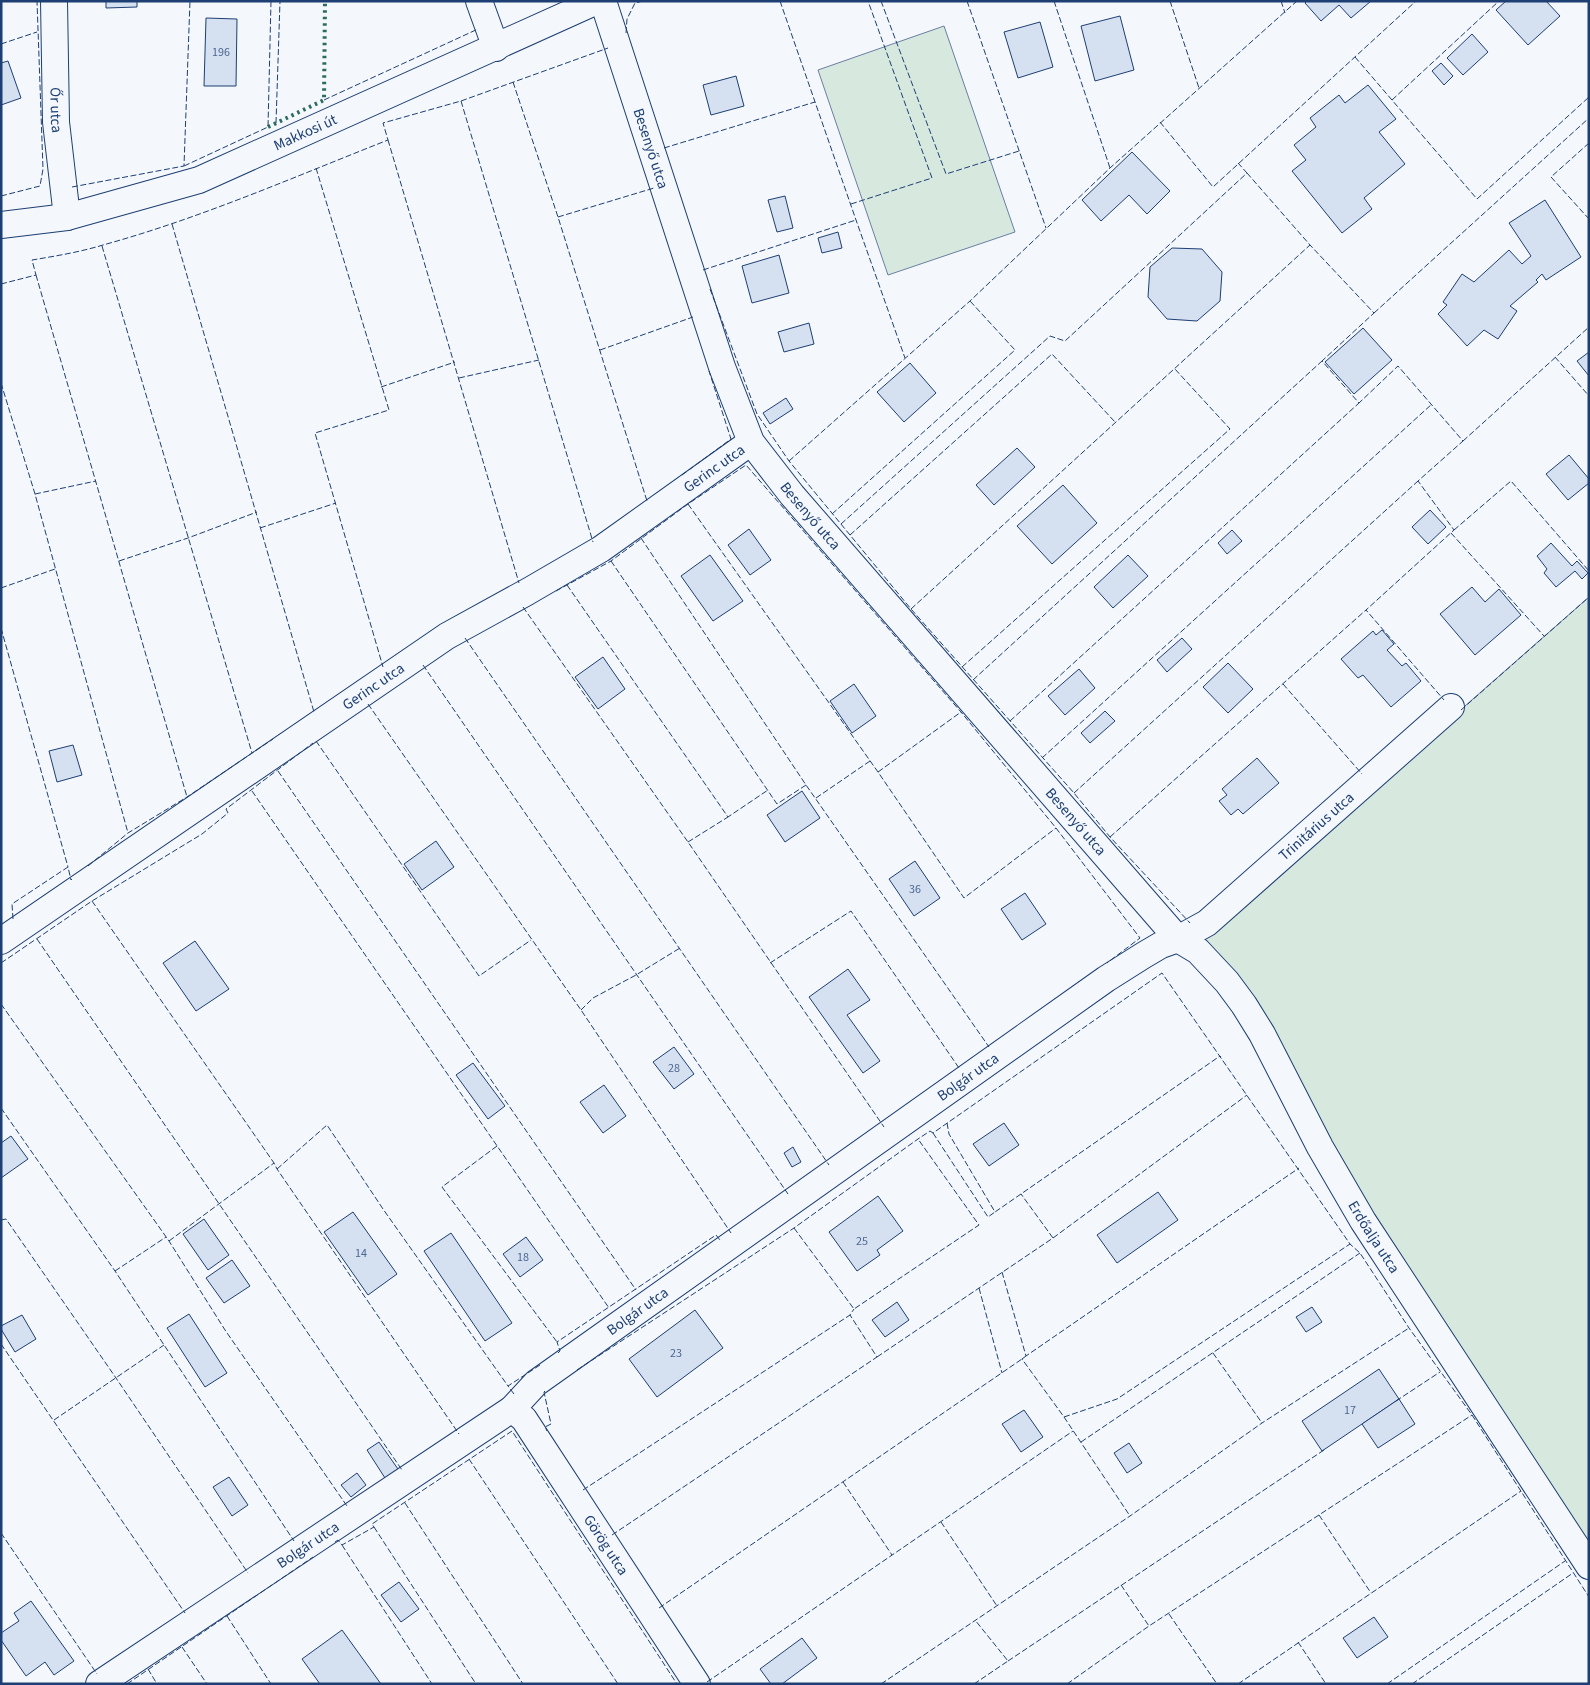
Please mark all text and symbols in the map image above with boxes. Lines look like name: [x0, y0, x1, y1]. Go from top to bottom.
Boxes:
house number: 196: [212, 44, 230, 61]
street label: Őr utca: [45, 87, 68, 134]
street label: Besenyő utca: [628, 105, 674, 191]
street label: Makkosi út: [270, 109, 340, 156]
street label: Gerinc utca: [679, 439, 749, 498]
street label: Besenyő utca: [775, 477, 846, 554]
street label: Gerinc utca: [338, 658, 409, 715]
street label: Besenyő utca: [1041, 783, 1111, 860]
street label: Trinitárius utca: [1274, 787, 1359, 865]
house number: 36: [909, 881, 921, 898]
street label: Bolgár utca: [933, 1048, 1003, 1106]
house number: 28: [668, 1060, 680, 1077]
street label: Erdőalja utca: [1343, 1197, 1405, 1277]
house number: 25: [856, 1233, 868, 1250]
house number: 14: [355, 1245, 367, 1262]
house number: 18: [517, 1249, 529, 1266]
street label: Bolgár utca: [602, 1282, 673, 1340]
house number: 23: [670, 1345, 682, 1362]
house number: 17: [1344, 1402, 1356, 1419]
street label: Görög utca: [579, 1511, 634, 1579]
street label: Bolgár utca: [272, 1516, 343, 1573]

